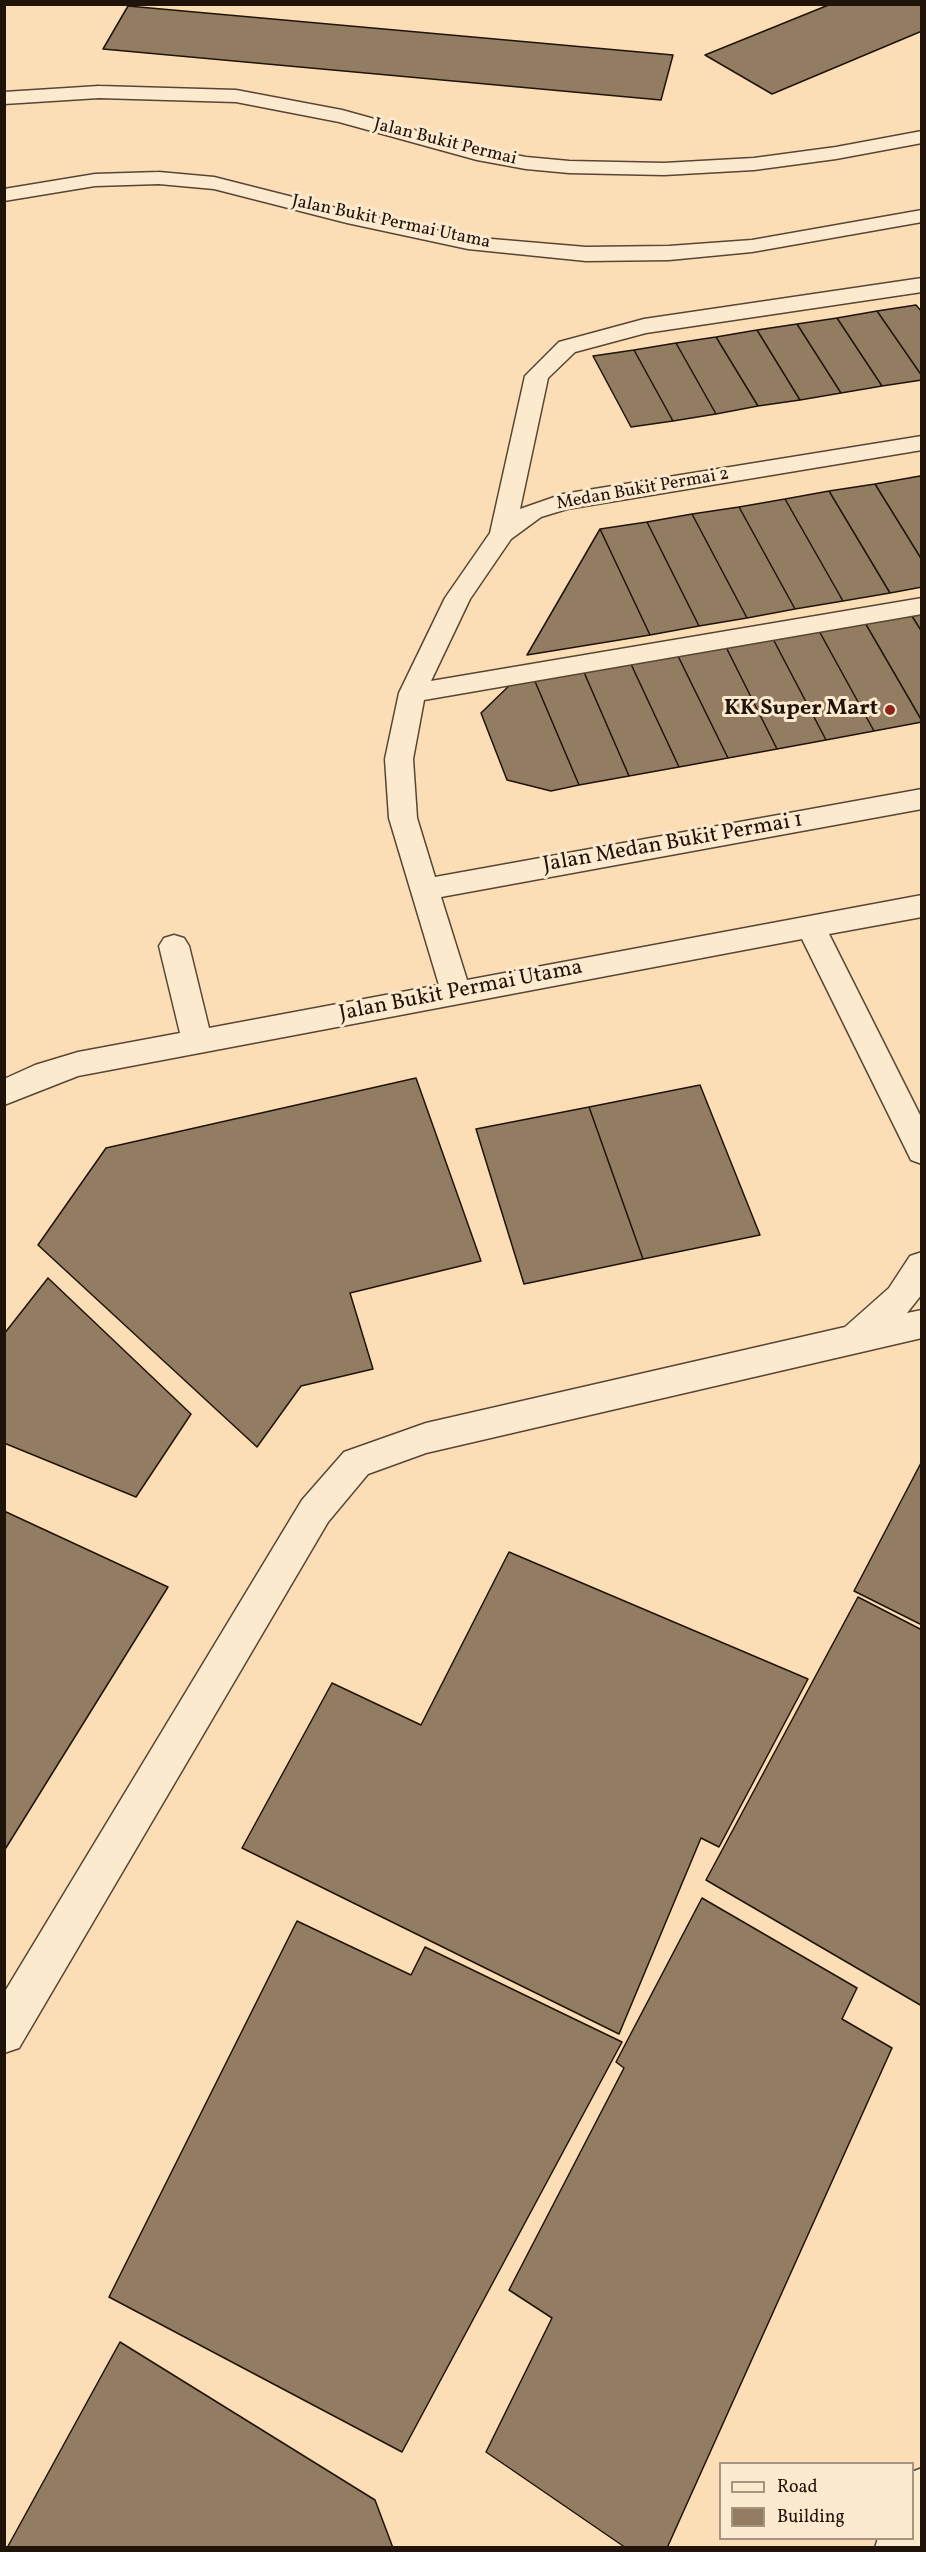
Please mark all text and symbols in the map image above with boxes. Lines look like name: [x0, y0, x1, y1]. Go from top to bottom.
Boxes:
street label: Jalan Bukit Permai: [371, 115, 519, 171]
street label: Jalan Bukit Permai Utama: [290, 191, 492, 255]
street label: Medan Bukit Permai 2: [555, 464, 731, 516]
place label: KK Super Mart: [724, 697, 878, 723]
marker: KK Super Mart: [883, 703, 897, 717]
street label: Jalan Medan Bukit Permai 1: [541, 808, 805, 880]
street label: Jalan Bukit Permai Utama: [337, 955, 585, 1029]
legend: [719, 2462, 914, 2540]
text: Road: [777, 2475, 818, 2500]
text: Building: [777, 2505, 845, 2530]

